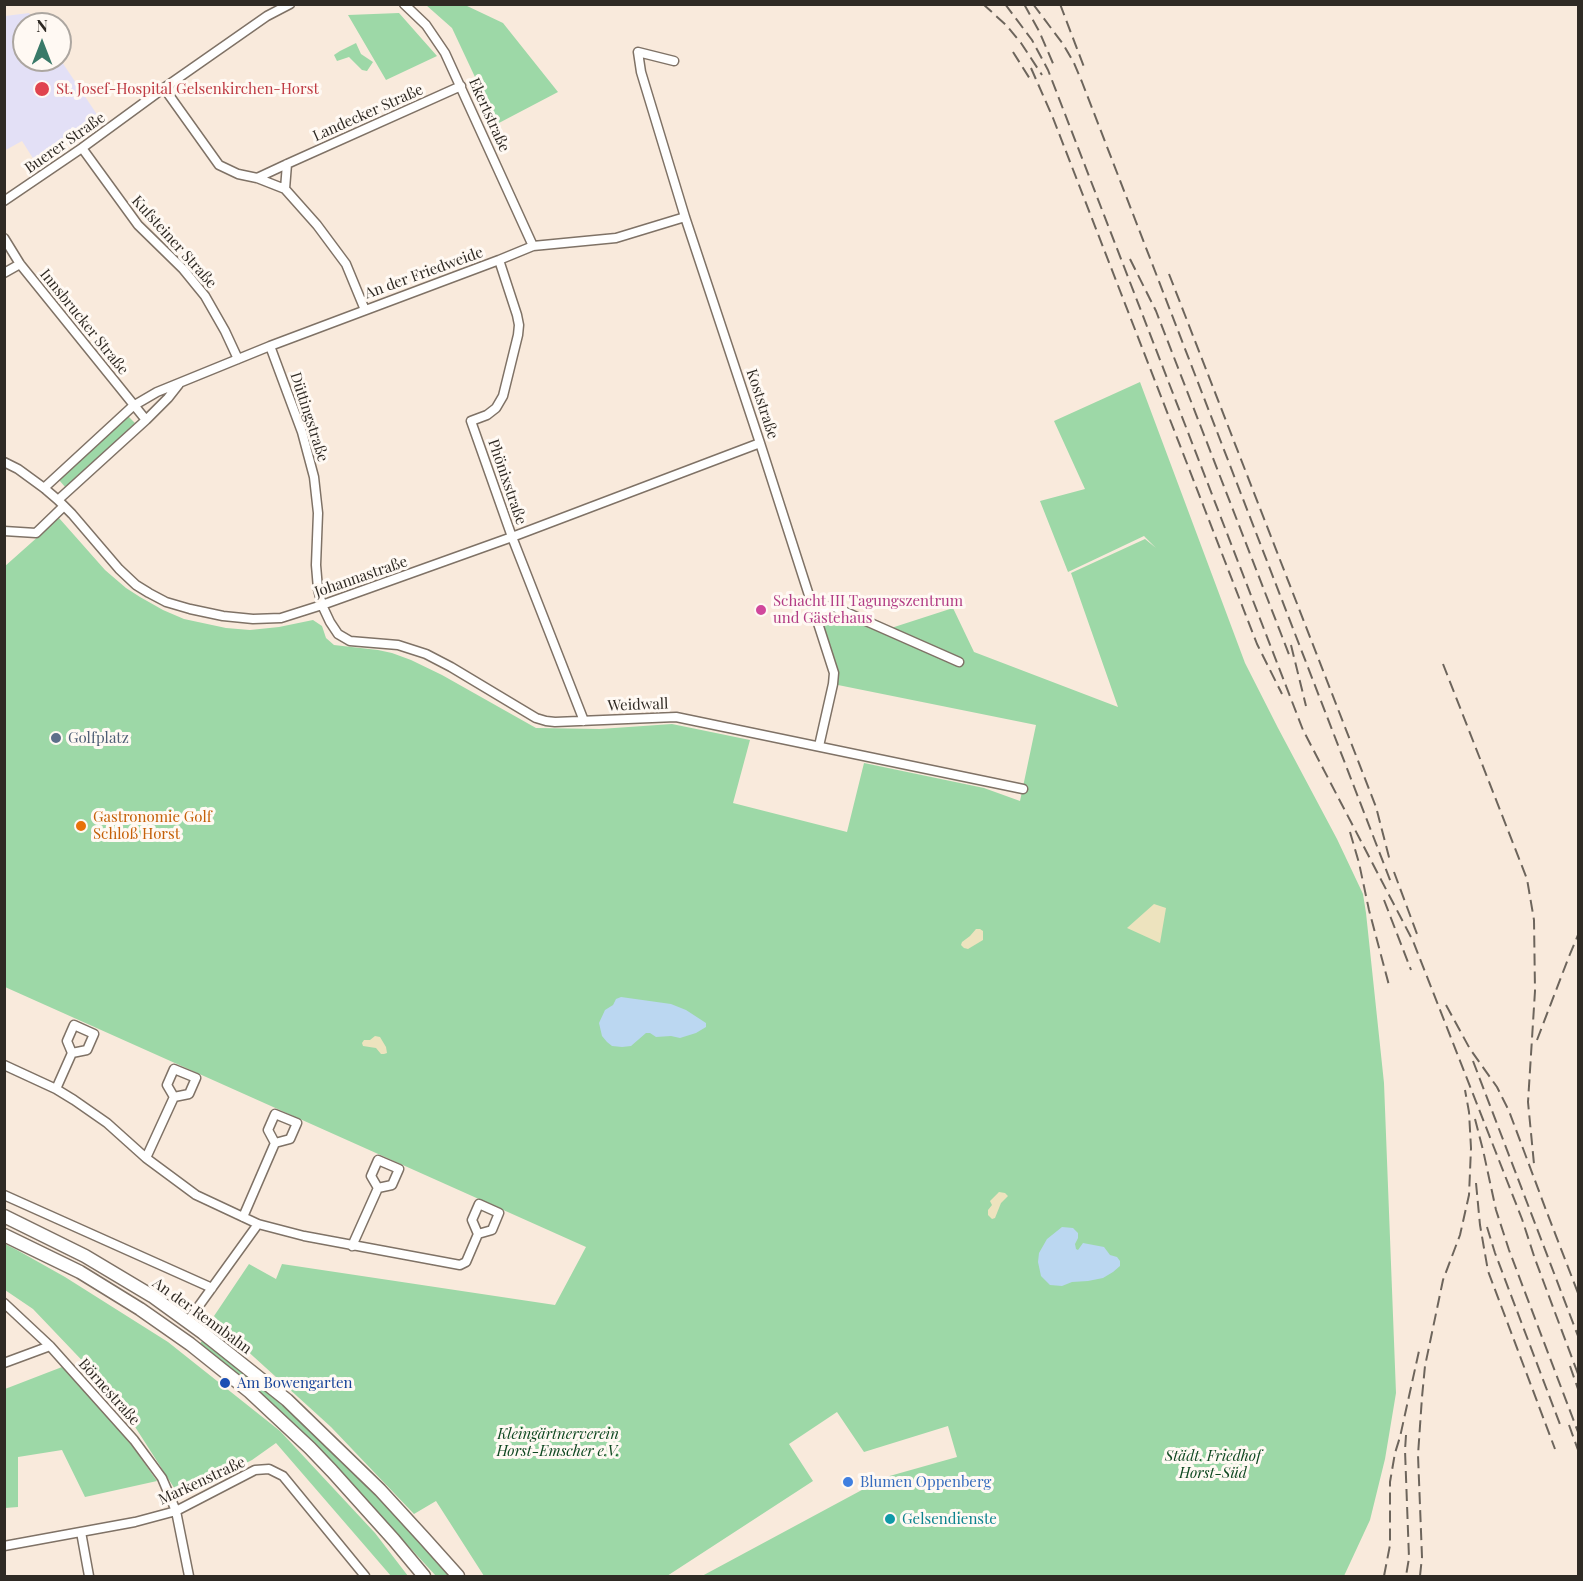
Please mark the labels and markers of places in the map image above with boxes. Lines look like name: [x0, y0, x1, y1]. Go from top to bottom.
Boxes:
marker: St. Josef-Hospital Gelsenkirchen-Horst: [33, 80, 51, 98]
place label: St. Josef-Hospital Gelsenkirchen-Horst: [56, 80, 319, 98]
place label: Schacht III Tagungszentrum und Gästehaus: [773, 592, 963, 627]
marker: Schacht III Tagungszentrum und Gästehaus: [754, 603, 768, 617]
place label: Golfplatz: [68, 729, 129, 747]
marker: Golfplatz: [49, 731, 63, 745]
place label: Gastronomie Golf Schloß Horst: [93, 808, 212, 843]
marker: Gastronomie Golf Schloß Horst: [74, 819, 88, 833]
place label: Am Bowengarten: [237, 1374, 353, 1392]
marker: Am Bowengarten: [218, 1376, 232, 1390]
place label: Blumen Oppenberg: [860, 1473, 992, 1491]
marker: Blumen Oppenberg: [841, 1475, 855, 1489]
place label: Gelsendienste: [902, 1510, 997, 1528]
marker: Gelsendienste: [883, 1512, 897, 1526]

